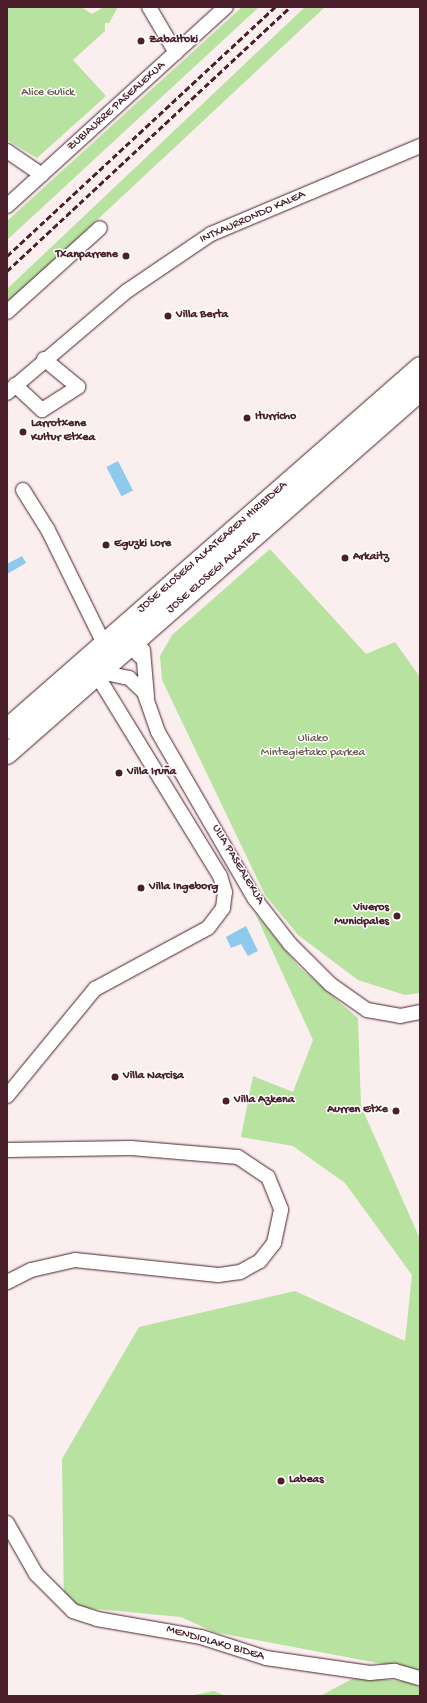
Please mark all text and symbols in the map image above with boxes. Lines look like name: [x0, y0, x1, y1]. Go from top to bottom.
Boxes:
place label: Zabaltoki: [149, 34, 198, 48]
marker: Zabaltoki: [136, 36, 146, 46]
street label: ZUBIAURRE PASEALEKUA: [65, 59, 169, 155]
park label: Alice Gulick: [21, 87, 75, 101]
street label: INTXAURRONDO KALEA: [198, 188, 308, 248]
place label: Txanparrene: [56, 249, 118, 263]
marker: Txanparrene: [121, 251, 131, 261]
place label: Villa Berta: [176, 309, 228, 323]
marker: Villa Berta: [163, 311, 173, 321]
place label: Iturricho: [255, 411, 296, 425]
marker: Iturricho: [242, 413, 252, 423]
place label: Larrotxene Kultur Etxea: [31, 418, 95, 446]
marker: Larrotxene Kultur Etxea: [18, 427, 28, 437]
street label: JOSE ELOSEGI ALKATEAREN HIRIBIDEA: [135, 479, 291, 617]
street label: JOSE ELOSEGI ALKATEA: [164, 528, 264, 618]
place label: Eguzki Lore: [114, 538, 171, 552]
marker: Eguzki Lore: [101, 540, 111, 550]
place label: Arkaitz: [353, 551, 389, 565]
marker: Arkaitz: [340, 553, 350, 563]
park label: Uliako Mintegietako parkea: [261, 733, 365, 761]
place label: Villa Iruña: [127, 766, 176, 780]
marker: Villa Iruña: [114, 768, 124, 778]
street label: ULIA PASEALEKUA: [208, 823, 266, 907]
place label: Villa Ingeborg: [149, 881, 218, 895]
marker: Villa Ingeborg: [136, 883, 146, 893]
place label: Viveros Municipales: [334, 902, 389, 930]
marker: Viveros Municipales: [392, 911, 402, 921]
place label: Villa Narcisa: [123, 1070, 184, 1084]
marker: Villa Narcisa: [110, 1072, 120, 1082]
place label: Villa Azkena: [234, 1094, 294, 1108]
marker: Villa Azkena: [221, 1096, 231, 1106]
place label: Aurren Etxe: [327, 1104, 388, 1118]
marker: Aurren Etxe: [391, 1106, 401, 1116]
place label: Labeas: [289, 1474, 324, 1488]
marker: Labeas: [276, 1476, 286, 1486]
street label: MENDIOLAKO BIDEA: [164, 1623, 266, 1665]

